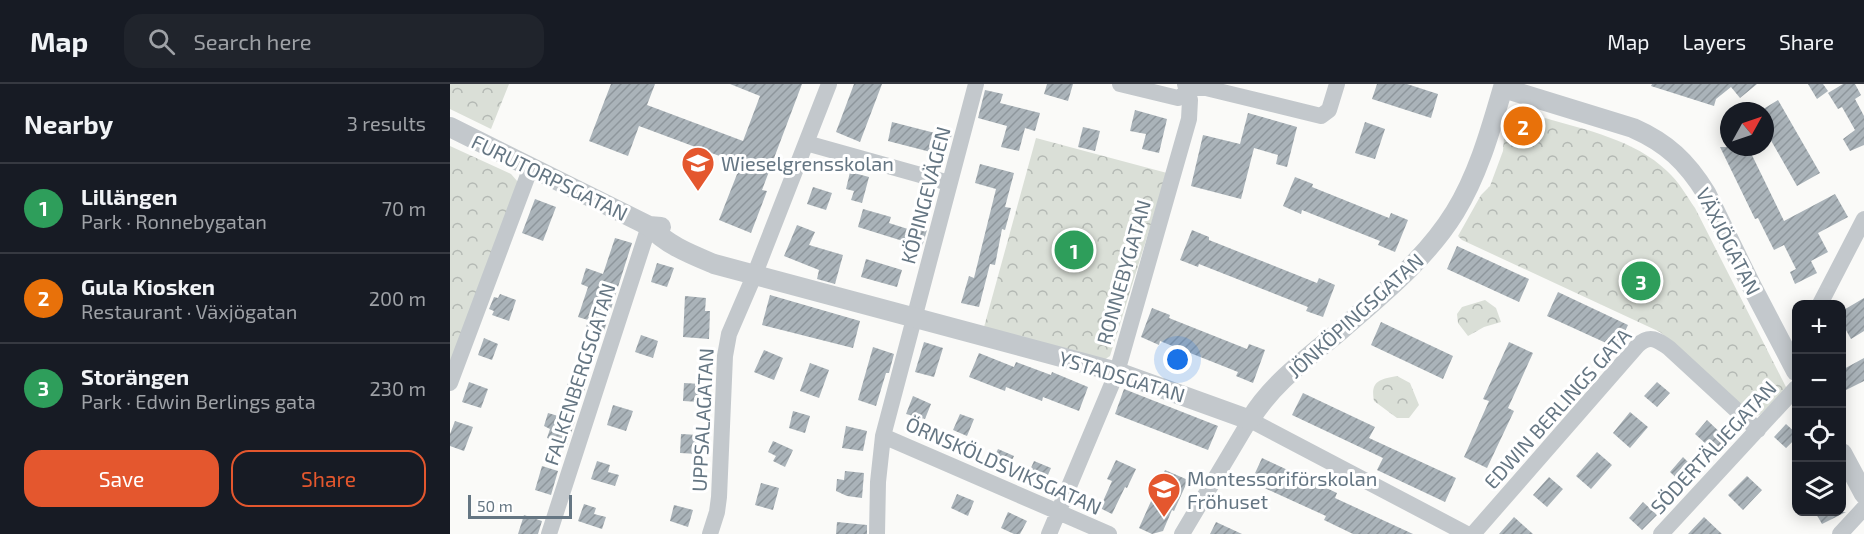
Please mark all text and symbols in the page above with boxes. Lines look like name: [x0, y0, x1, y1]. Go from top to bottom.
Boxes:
search box: [124, 14, 544, 68]
text: Map: [30, 24, 88, 58]
icon: search: [145, 25, 178, 58]
text: Search here: [193, 28, 312, 54]
text: Map: [1607, 29, 1649, 54]
text: Layers: [1682, 29, 1746, 54]
text: Share: [1779, 29, 1834, 54]
north arrow: [1720, 102, 1774, 156]
pin: 2: [1504, 104, 1542, 148]
text: Nearby: [24, 108, 113, 139]
text: 3 results: [347, 111, 426, 135]
street label: KÖPINGEVÄGEN: [895, 124, 955, 266]
street label: FURUTORPSGATAN: [468, 129, 632, 225]
school or university icon: Wieselgrensskolan: [680, 145, 716, 192]
place label: Wieselgrensskolan: [721, 151, 894, 175]
text: Lillängen: [81, 183, 177, 209]
street label: VÄXJÖGATAN: [1692, 183, 1766, 299]
text: 1: [39, 196, 48, 220]
text: 70 m: [382, 196, 426, 220]
street label: RONNEBYGATAN: [1091, 197, 1155, 347]
text: Park · Ronnebygatan: [81, 209, 267, 233]
pin: 1: [1054, 228, 1094, 272]
street label: JÖNKÖPINGSGATAN: [1282, 248, 1428, 382]
pin: 3: [1622, 258, 1660, 304]
text: Gula Kiosken: [81, 273, 215, 299]
street label: FALKENBERGSGATAN: [538, 280, 620, 468]
text: 2: [38, 286, 49, 310]
text: 200 m: [369, 286, 426, 310]
text: Restaurant · Växjögatan: [81, 299, 297, 323]
map controls: [1792, 300, 1846, 516]
button: +: [1792, 300, 1846, 354]
street label: EDWIN BERLINGS GATA: [1479, 322, 1636, 493]
street label: YSTADSGATAN: [1056, 345, 1188, 407]
your location: [1163, 345, 1192, 374]
street label: UPPSALAGATAN: [686, 347, 718, 493]
button: −: [1792, 354, 1846, 408]
text: Storängen: [81, 363, 189, 389]
text: 3: [38, 376, 49, 400]
text: 230 m: [370, 376, 426, 400]
street label: SÖDERTÄLJEGATAN: [1645, 376, 1781, 518]
text: Park · Edwin Berlings gata: [81, 389, 316, 413]
button: locate: [1792, 408, 1846, 462]
street label: ÖRNSKÖLDSVIKSGATAN: [902, 411, 1106, 519]
button: Save: [24, 450, 219, 507]
button: Share: [231, 450, 426, 507]
button: layers: [1792, 462, 1846, 516]
place label: Montessoriförskolan Fröhuset: [1187, 466, 1377, 513]
school or university icon: Montessoriförskolan Fröhuset: [1146, 471, 1182, 518]
scale bar: [468, 492, 572, 520]
text: 50 m: [477, 496, 513, 515]

